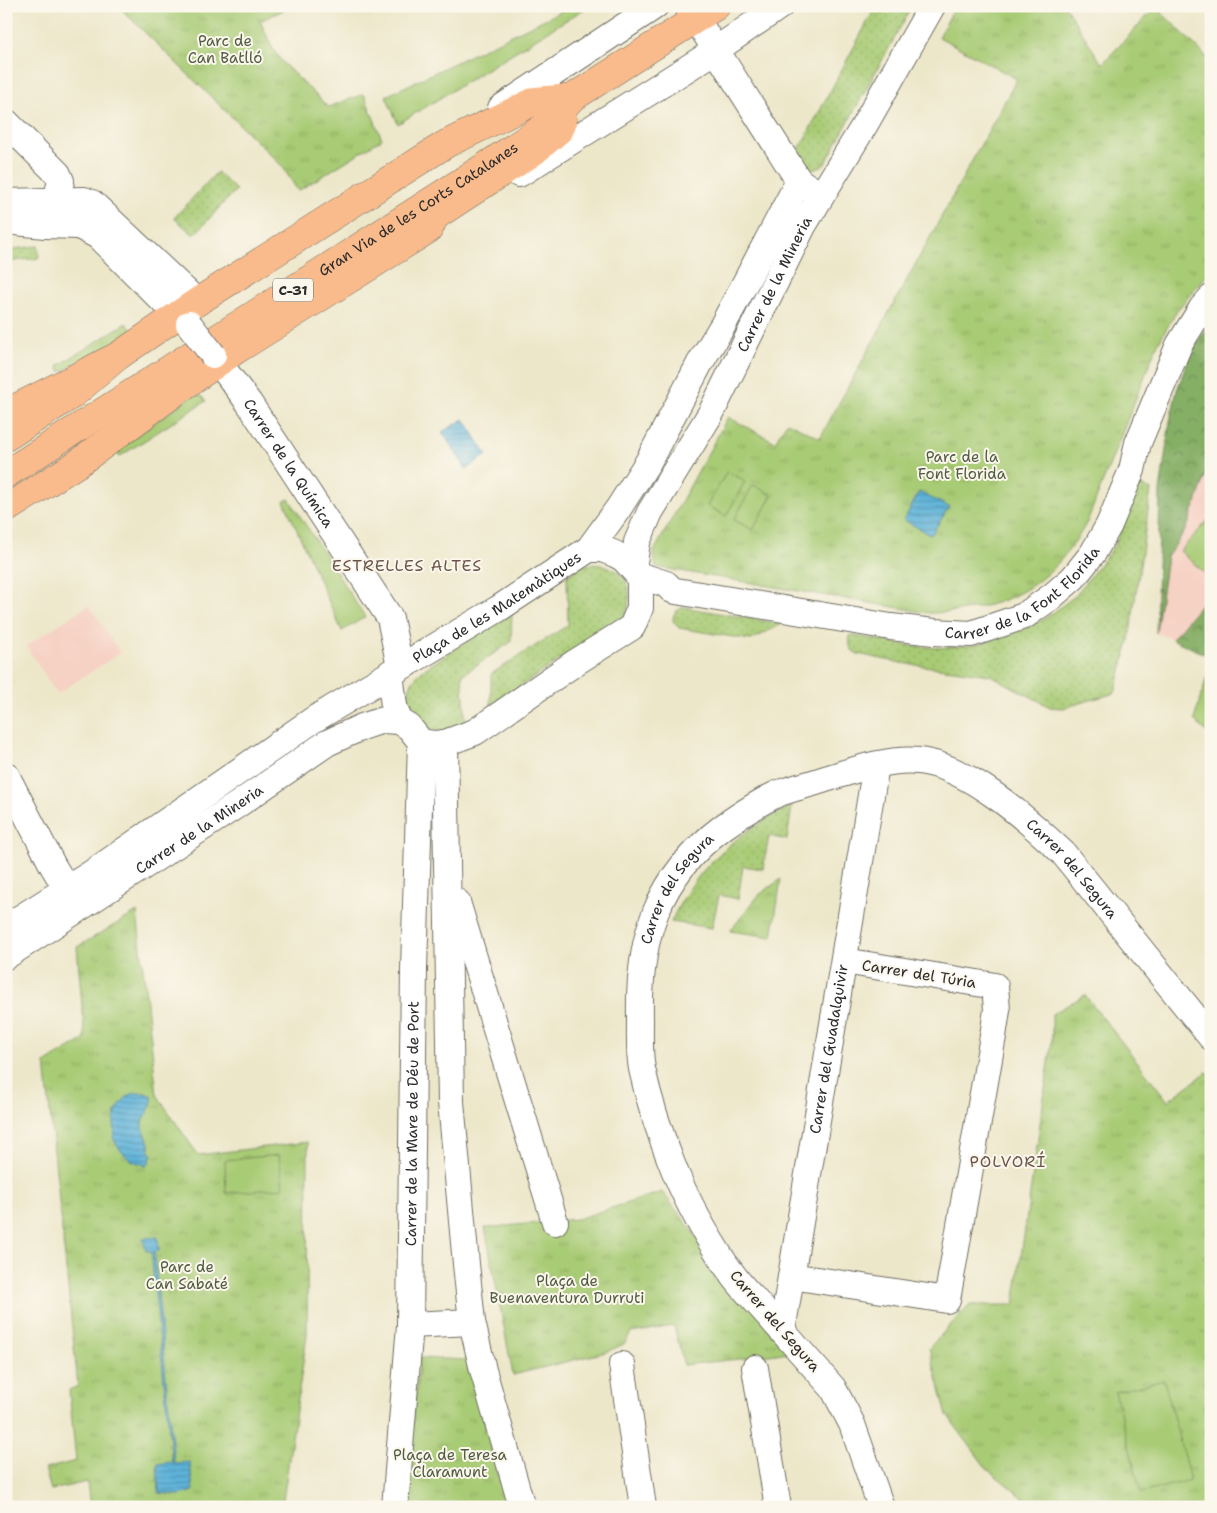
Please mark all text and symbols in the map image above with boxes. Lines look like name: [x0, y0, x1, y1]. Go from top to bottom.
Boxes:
park label: Parc de Can Batlló: [188, 31, 262, 68]
street label: Gran Via de les Corts Catalanes: [315, 137, 522, 281]
street label: Carrer de la Mineria: [733, 212, 817, 355]
road number: C-31: [273, 278, 313, 302]
street label: Carrer de la Química: [239, 395, 338, 532]
park label: Parc de la Font Florida: [918, 447, 1007, 484]
street label: Carrer de la Font Florida: [944, 543, 1105, 644]
street label: Plaça de les Matemàtiques: [409, 547, 585, 668]
district label: ESTRELLES ALTES: [332, 555, 482, 576]
street label: Carrer de la Mineria: [131, 780, 268, 879]
street label: Carrer del Segura: [1022, 814, 1122, 924]
street label: Carrer del Segura: [636, 828, 719, 946]
street label: Carrer del Túria: [861, 955, 978, 993]
street label: Carrer del Guadalquivir: [805, 962, 853, 1135]
street label: Carrer de la Mare de Déu de Port: [401, 1001, 424, 1246]
district label: POLVORÍ: [970, 1151, 1046, 1172]
park label: Parc de Can Sabaté: [146, 1257, 228, 1294]
street label: Carrer del Segura: [725, 1266, 825, 1376]
park label: Plaça de Buenaventura Durruti: [489, 1271, 645, 1308]
park label: Plaça de Teresa Claramunt: [393, 1445, 508, 1482]

